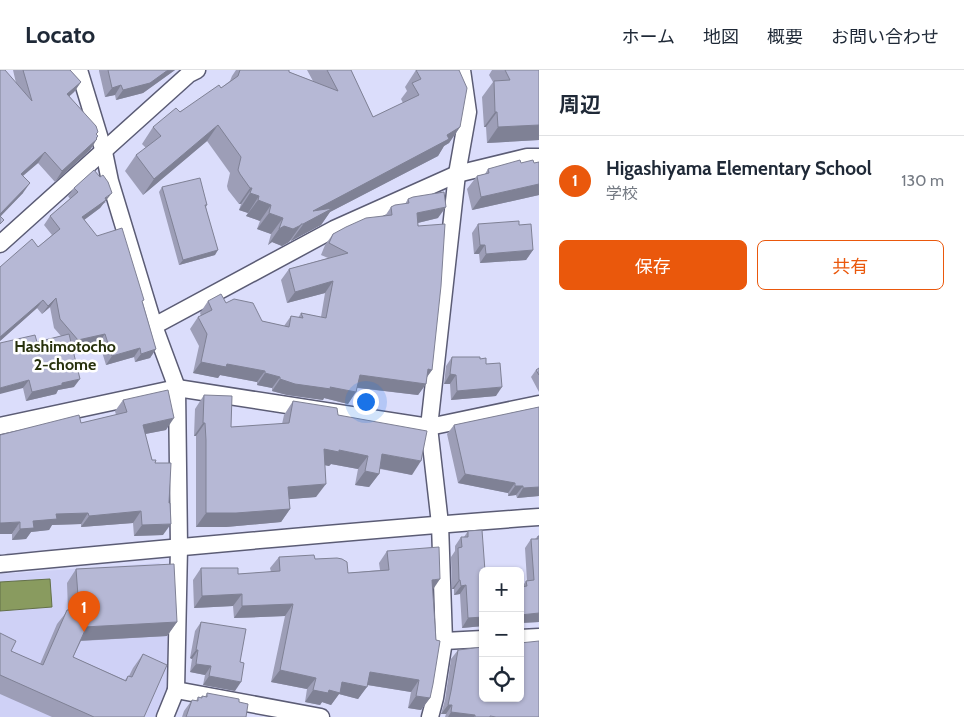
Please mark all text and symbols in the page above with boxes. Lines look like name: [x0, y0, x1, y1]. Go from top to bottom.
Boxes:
text: Locato: [25, 20, 95, 49]
text: ホーム: [622, 26, 675, 48]
text: 地図: [703, 26, 739, 48]
text: 概要: [767, 26, 803, 48]
text: お問い合わせ: [831, 26, 939, 48]
text: 周辺: [559, 92, 601, 117]
text: Higashiyama Elementary School: [606, 157, 872, 180]
text: 1: [572, 171, 578, 190]
text: 130 m: [901, 171, 944, 190]
text: 学校: [606, 184, 638, 203]
button: 保存: [559, 240, 747, 290]
button: 共有: [757, 240, 944, 290]
district label: Hashimotocho 2-chome: [14, 337, 116, 374]
your location: [353, 389, 379, 415]
map controls: [479, 567, 524, 702]
button: +: [479, 567, 524, 612]
pin: 1: [68, 591, 100, 632]
button: −: [479, 612, 524, 657]
button: locate: [479, 657, 524, 702]

